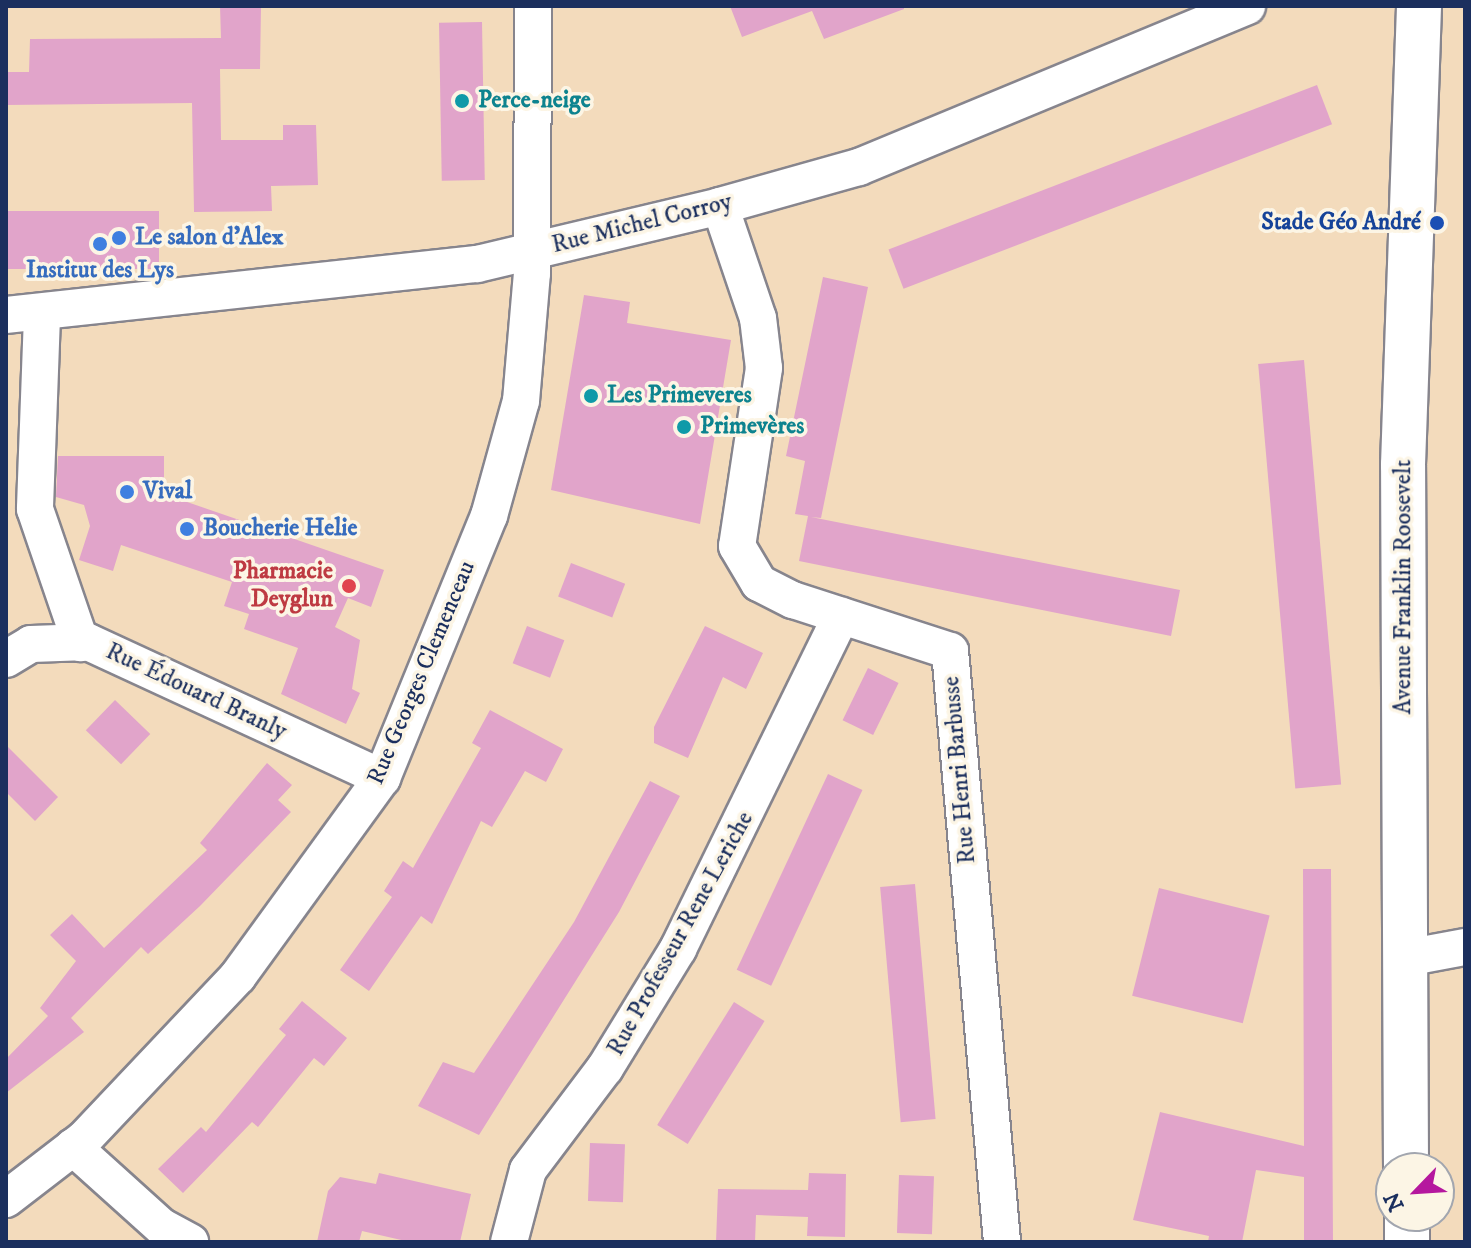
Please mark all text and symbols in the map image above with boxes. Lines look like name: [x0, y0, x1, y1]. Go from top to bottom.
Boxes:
place label: Perce-neige: [478, 87, 591, 115]
marker: Perce-neige: [453, 92, 471, 110]
street label: Rue Michel Corroy: [549, 188, 735, 260]
place label: Stade Géo André: [1261, 209, 1421, 237]
marker: Stade Géo André: [1428, 214, 1446, 232]
place label: Le salon d'Alex: [135, 224, 284, 252]
marker: Le salon d'Alex: [110, 229, 128, 247]
marker: Institut des Lys: [91, 235, 109, 253]
place label: Institut des Lys: [26, 257, 174, 285]
place label: Les Primeveres: [607, 382, 752, 410]
marker: Les Primeveres: [582, 387, 600, 405]
place label: Primevères: [700, 413, 804, 441]
marker: Primevères: [675, 418, 693, 436]
street label: Avenue Franklin Roosevelt: [1390, 460, 1418, 714]
place label: Vival: [143, 478, 192, 506]
marker: Vival: [118, 483, 136, 501]
place label: Boucherie Helie: [203, 515, 357, 543]
marker: Boucherie Helie: [178, 520, 196, 538]
street label: Rue Georges Clemenceau: [362, 557, 482, 789]
place label: Pharmacie Deyglun: [233, 558, 333, 614]
marker: Pharmacie Deyglun: [340, 577, 358, 595]
street label: Rue Édouard Branly: [101, 638, 291, 746]
street label: Rue Henri Barbusse: [937, 675, 983, 865]
street label: Rue Professeur Rene Leriche: [602, 807, 760, 1061]
north arrow: [1375, 1152, 1455, 1232]
text: N: [1379, 1188, 1411, 1215]

